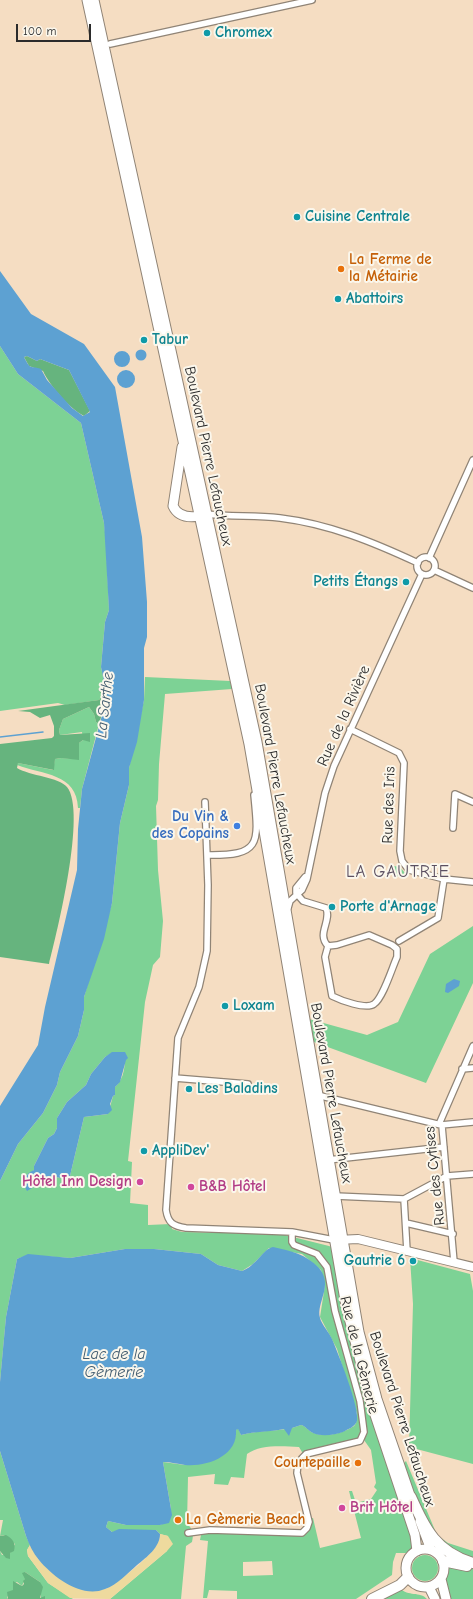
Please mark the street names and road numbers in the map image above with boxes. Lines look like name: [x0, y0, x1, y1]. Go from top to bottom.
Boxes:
street label: Boulevard Pierre Lefaucheux: [180, 365, 236, 547]
street label: Rue de la Rivière: [314, 663, 374, 769]
street label: Boulevard Pierre Lefaucheux: [250, 682, 300, 866]
street label: Rue des Iris: [379, 766, 399, 844]
street label: Boulevard Pierre Lefaucheux: [306, 1001, 356, 1185]
street label: Rue des Cytises: [421, 1126, 449, 1226]
street label: Rue de la Gèmerie: [336, 1294, 382, 1416]
street label: Boulevard Pierre Lefaucheux: [365, 1329, 439, 1509]

